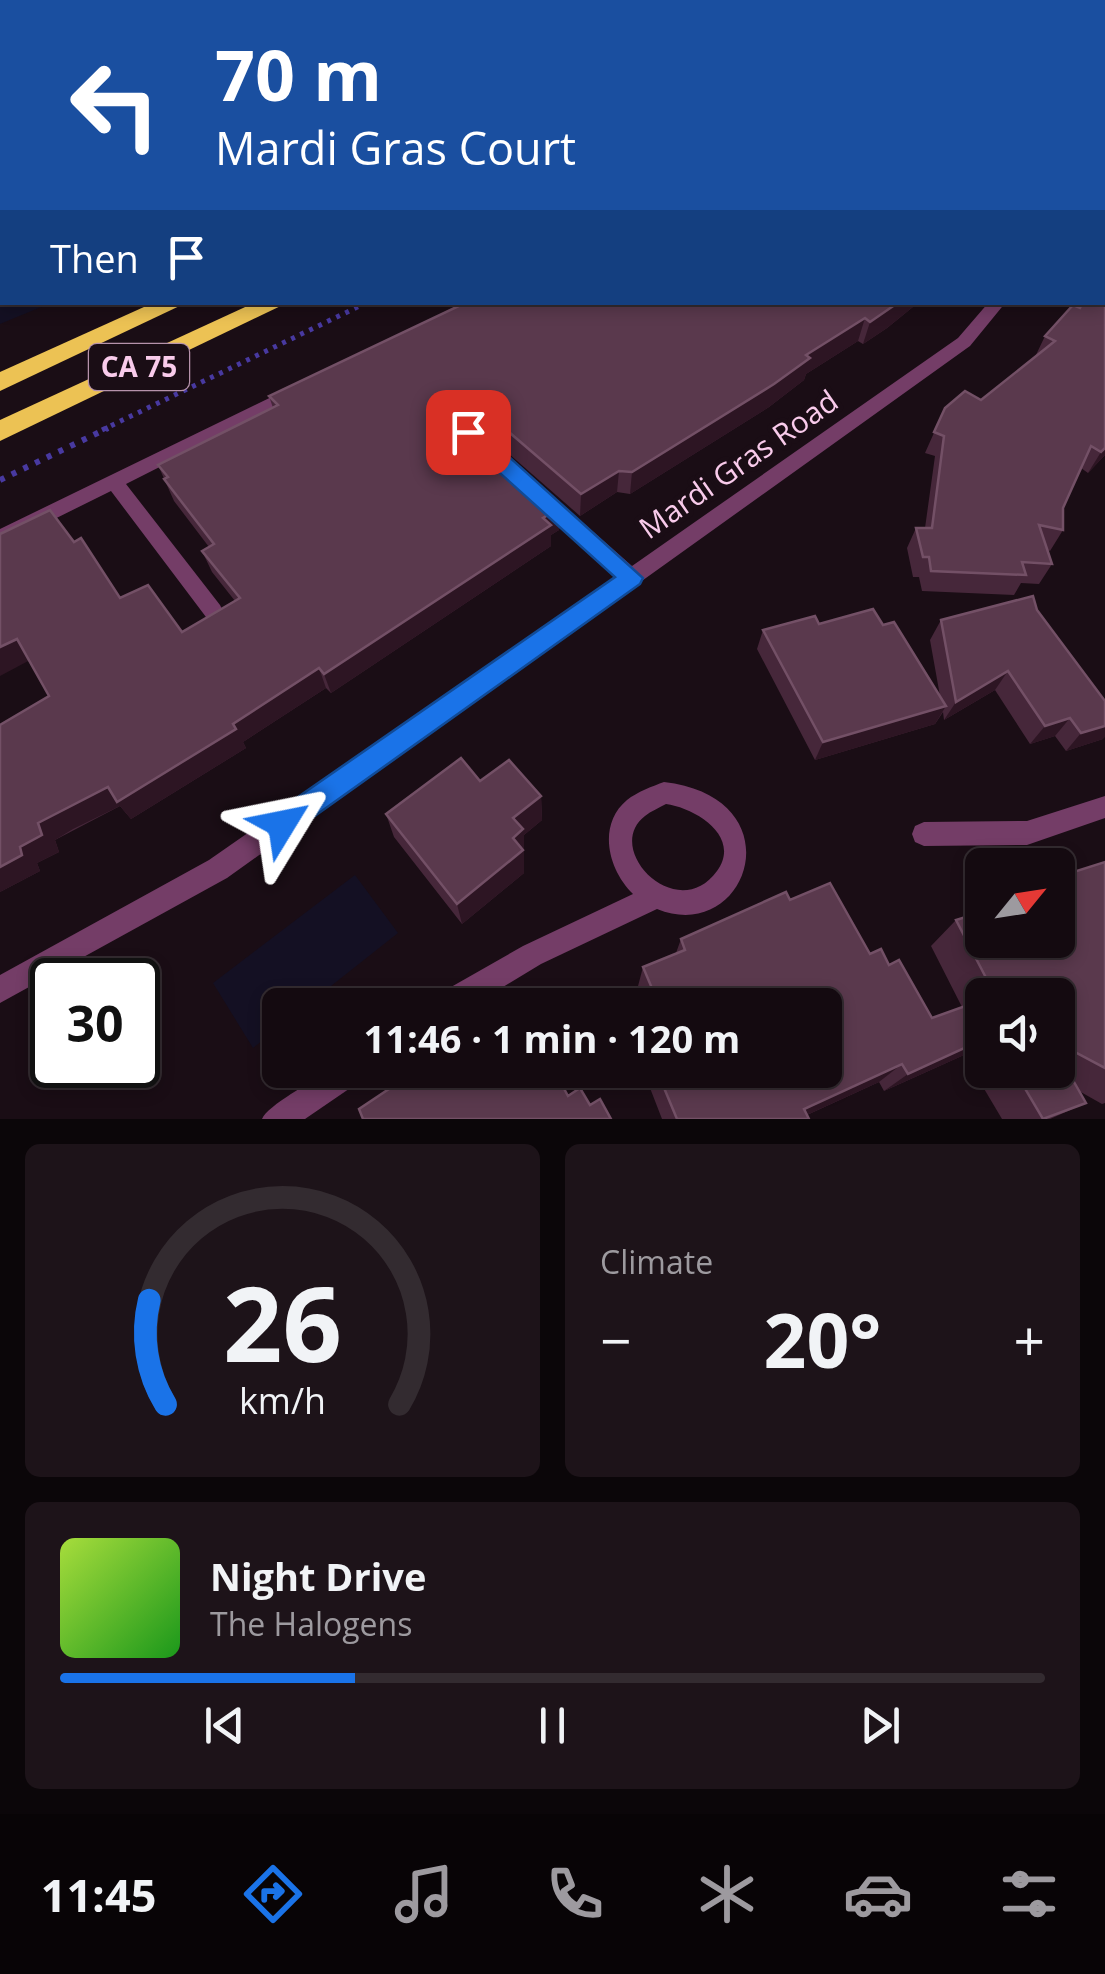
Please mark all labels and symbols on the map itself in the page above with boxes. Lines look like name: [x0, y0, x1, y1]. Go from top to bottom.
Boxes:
road number: CA 75: [89, 344, 189, 390]
street label: Mardi Gras Road: [631, 380, 846, 548]
pin: [426, 390, 511, 475]
position arrow: [230, 772, 334, 876]
north arrow: [965, 848, 1075, 958]
speed limit sign: 30: [30, 958, 160, 1088]

